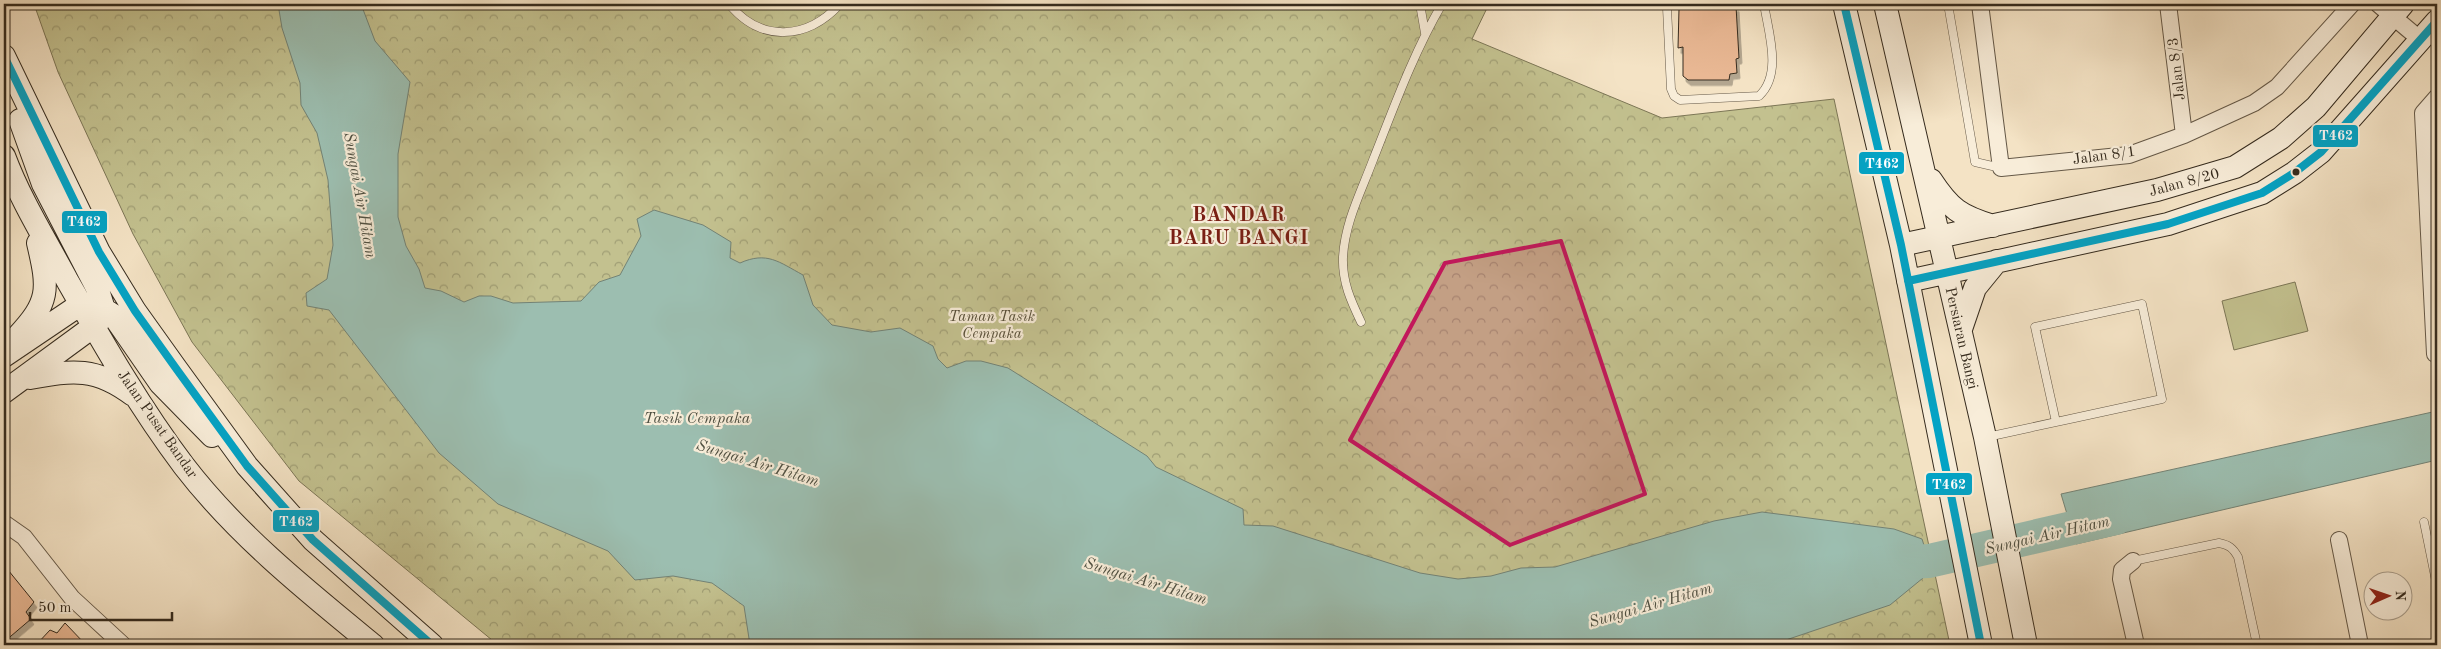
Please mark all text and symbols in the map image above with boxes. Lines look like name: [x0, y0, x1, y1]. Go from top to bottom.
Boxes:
street label: Jalan 8/3: [2166, 36, 2189, 101]
line badge: T462: [2312, 124, 2359, 148]
text: T462: [2319, 129, 2353, 143]
water label: Sungai Air Hitam: [340, 131, 378, 260]
street label: Jalan 8/1: [2072, 145, 2137, 168]
line badge: T462: [1858, 151, 1905, 175]
text: T462: [1865, 157, 1899, 171]
street label: Jalan 8/20: [2148, 167, 2221, 200]
unlabelled marker: [2291, 167, 2301, 177]
district label: BANDAR BARU BANGI: [1169, 206, 1309, 249]
line badge: T462: [61, 210, 108, 234]
text: T462: [67, 215, 101, 229]
street label: Persiaran Bangi: [1941, 286, 1980, 391]
park label: Taman Tasik Cempaka: [949, 310, 1035, 342]
street label: Jalan Pusat Bandar: [114, 368, 200, 482]
water label: Tasik Cempaka: [644, 411, 751, 427]
water label: Sungai Air Hitam: [694, 438, 821, 490]
line badge: T462: [1925, 472, 1973, 496]
text: T462: [1932, 478, 1966, 492]
line badge: T462: [272, 509, 320, 533]
water label: Sungai Air Hitam: [1984, 514, 2111, 558]
text: T462: [279, 515, 313, 529]
water label: Sungai Air Hitam: [1082, 556, 1209, 608]
north arrow: [2364, 572, 2414, 622]
water label: Sungai Air Hitam: [1587, 581, 1714, 631]
scale bar: [30, 589, 172, 621]
text: N: [2393, 590, 2407, 601]
text: 50 m: [38, 601, 72, 616]

